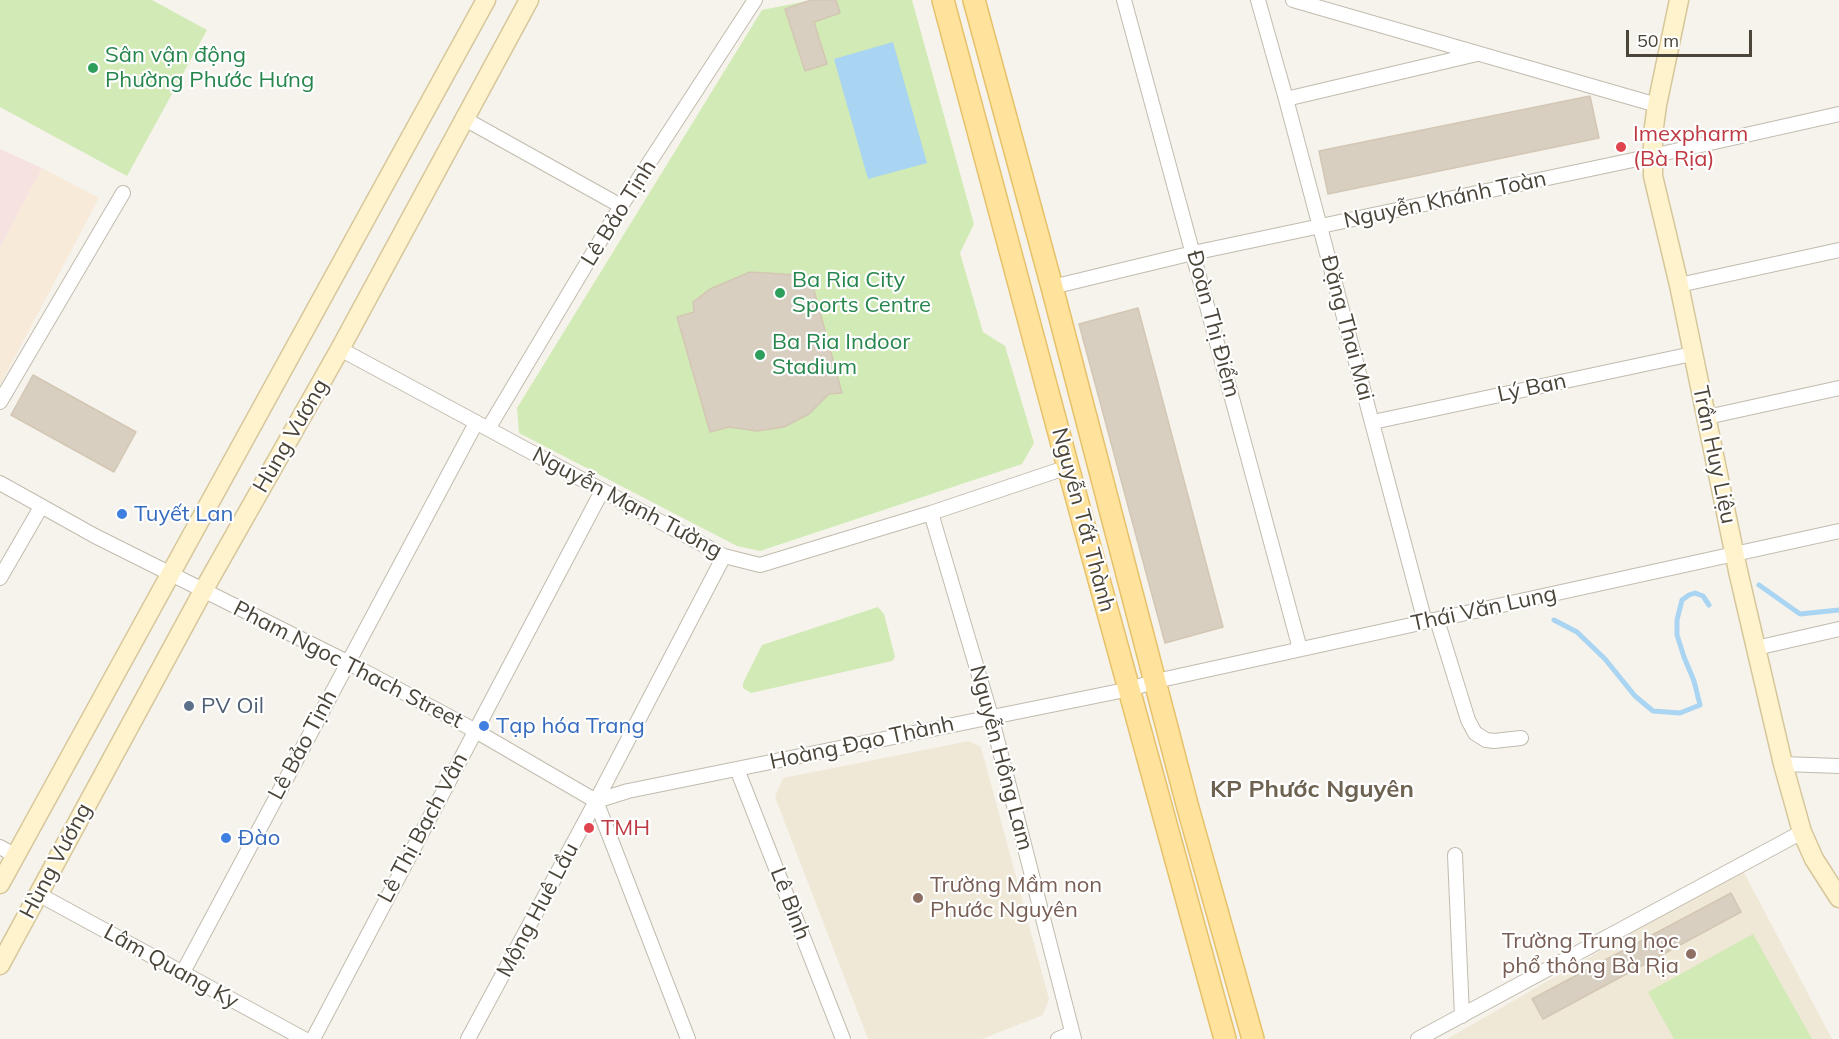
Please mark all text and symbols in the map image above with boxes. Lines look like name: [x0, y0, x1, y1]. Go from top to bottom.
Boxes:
scale bar: [1629, 18, 1755, 56]
text: 50 m: [1637, 29, 1679, 52]
place label: Sân vận động Phường Phước Hưng: [105, 42, 314, 94]
marker: Sân vận động Phường Phước Hưng: [86, 61, 100, 75]
place label: Imexpharm (Bà Rịa): [1633, 121, 1748, 172]
marker: Imexpharm (Bà Rịa): [1614, 140, 1628, 154]
street label: Lê Bảo Tịnh: [576, 155, 662, 271]
street label: Nguyễn Khánh Toàn: [1341, 166, 1549, 234]
street label: Đoàn Thị Điểm: [1181, 248, 1245, 400]
street label: Đặng Thai Mai: [1315, 253, 1379, 403]
place label: Ba Ria City Sports Centre: [792, 267, 931, 318]
marker: Ba Ria City Sports Centre: [773, 286, 787, 300]
place label: Ba Ria Indoor Stadium: [772, 329, 910, 380]
marker: Ba Ria Indoor Stadium: [753, 348, 767, 362]
street label: Lý Ban: [1495, 368, 1569, 408]
street label: Hùng Vương: [248, 374, 334, 498]
street label: Trần Huy Liệu: [1687, 384, 1741, 526]
street label: Nguyễn Tất Thành: [1046, 425, 1120, 615]
street label: Nguyễn Mạnh Tường: [528, 442, 726, 564]
place label: Tuyết Lan: [134, 501, 233, 527]
marker: Tuyết Lan: [115, 507, 129, 521]
street label: Thái Văn Lung: [1409, 581, 1559, 637]
street label: Pham Ngoc Thach Street: [229, 596, 467, 734]
street label: Nguyễn Hồng Lam: [964, 663, 1038, 853]
street label: Lê Bảo Tịnh: [263, 686, 343, 804]
place label: PV Oil: [201, 693, 264, 719]
marker: PV Oil: [182, 699, 196, 713]
street label: Hoàng Đạo Thành: [767, 711, 957, 775]
place label: Tạp hóa Trang: [496, 713, 645, 739]
marker: Tạp hóa Trang: [477, 719, 491, 733]
street label: Lê Thị Bạch Vân: [372, 749, 474, 907]
district label: KP Phước Nguyên: [1210, 776, 1414, 804]
street label: Hùng Vương: [15, 799, 97, 923]
place label: TMH: [601, 815, 650, 841]
marker: TMH: [582, 821, 596, 835]
place label: Đào: [238, 825, 280, 851]
marker: Đào: [219, 831, 233, 845]
street label: Mộng Huê Lầu: [491, 838, 585, 982]
street label: Lê Bình: [764, 864, 816, 944]
place label: Trường Mầm non Phước Nguyên: [930, 872, 1102, 924]
marker: Trường Mầm non Phước Nguyên: [911, 891, 925, 905]
street label: Lâm Quang Ky: [99, 919, 243, 1015]
place label: Trường Trung học phổ thông Bà Rịa: [1502, 928, 1679, 980]
marker: Trường Trung học phổ thông Bà Rịa: [1684, 947, 1698, 961]

